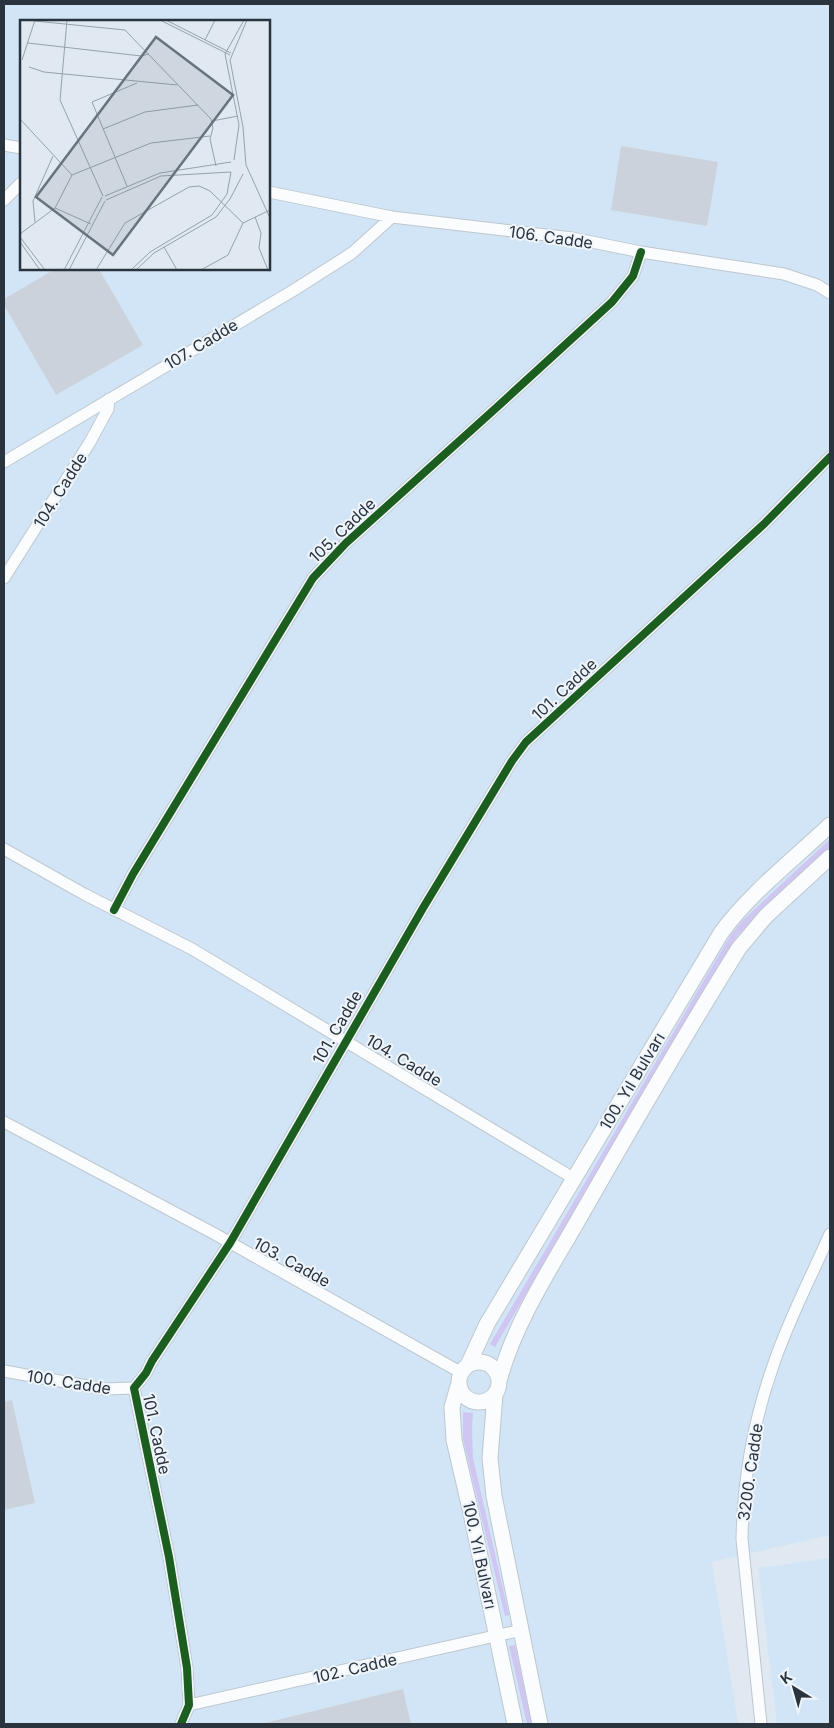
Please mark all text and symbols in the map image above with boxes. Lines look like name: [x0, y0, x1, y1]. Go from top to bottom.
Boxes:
inset map: [20, 20, 270, 270]
street label: 106. Cadde: [508, 221, 594, 253]
street label: 107. Cadde: [161, 314, 241, 374]
street label: 104. Cadde: [29, 449, 91, 531]
street label: 105. Cadde: [305, 493, 379, 567]
street label: 101. Cadde: [527, 654, 601, 724]
street label: 101. Cadde: [308, 987, 366, 1067]
street label: 100. Yıl Bulvarı: [595, 1029, 669, 1133]
street label: 104. Cadde: [362, 1030, 446, 1090]
street label: 103. Cadde: [250, 1233, 334, 1291]
street label: 100. Cadde: [25, 1365, 113, 1399]
street label: 101. Cadde: [139, 1392, 175, 1476]
street label: 3200. Cadde: [733, 1422, 767, 1522]
street label: 100. Yıl Bulvarı: [459, 1499, 501, 1611]
street label: 102. Cadde: [311, 1649, 399, 1687]
north arrow: [769, 1663, 819, 1713]
text: K: [777, 1667, 795, 1687]

